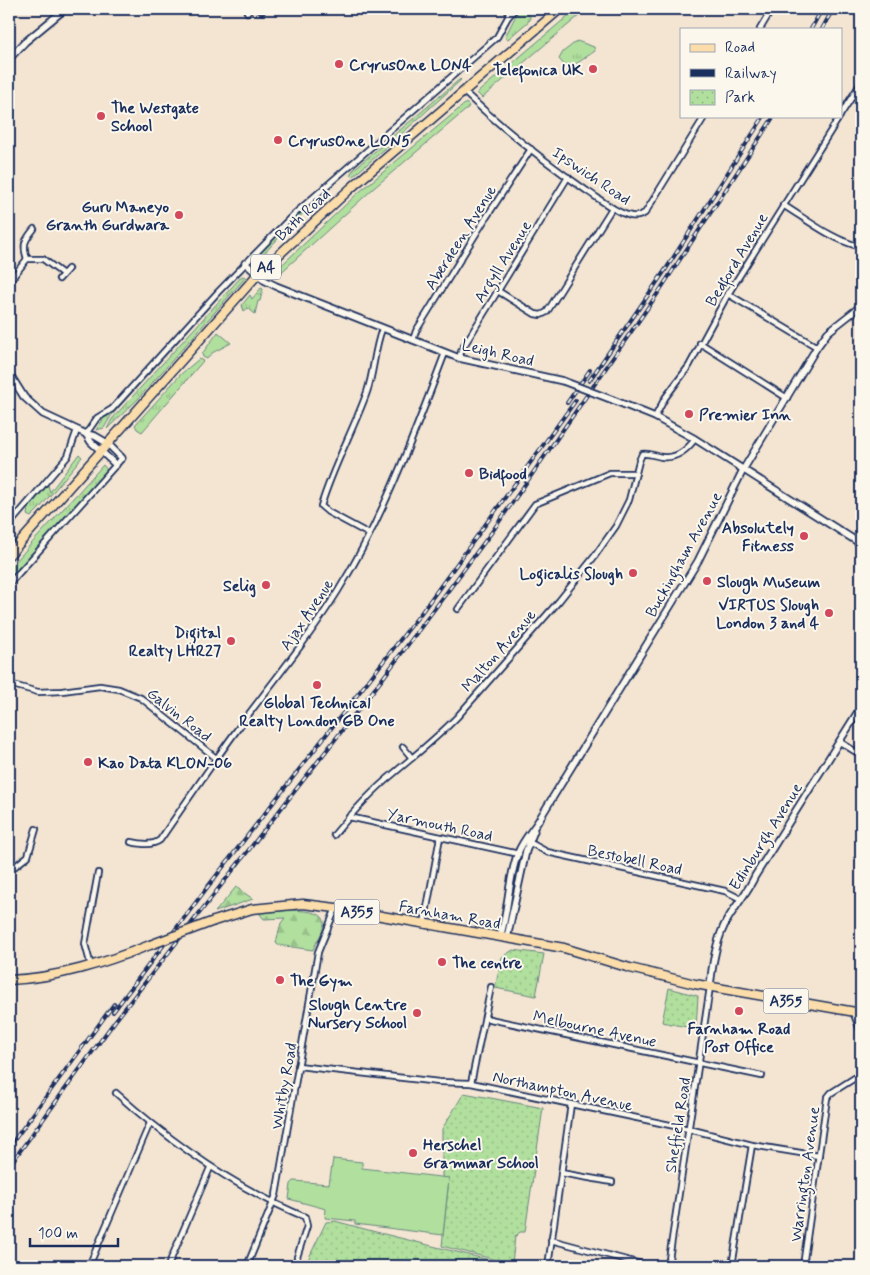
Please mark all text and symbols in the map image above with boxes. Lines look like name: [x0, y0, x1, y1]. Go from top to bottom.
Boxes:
legend: [680, 28, 842, 118]
text: Road: [725, 38, 755, 58]
place label: CryrusOne LON4: [349, 55, 472, 76]
marker: CryrusOne LON4: [333, 58, 345, 70]
place label: Telefonica UK: [493, 60, 584, 83]
marker: Telefonica UK: [587, 63, 599, 75]
text: Railway: [725, 64, 777, 84]
text: Park: [725, 88, 755, 108]
place label: The Westgate School: [111, 98, 199, 137]
marker: The Westgate School: [95, 110, 107, 122]
place label: CryrusOne LON5: [288, 131, 411, 152]
marker: CryrusOne LON5: [272, 134, 284, 146]
street label: Ipswich Road: [548, 142, 635, 210]
street label: Aberdeen Avenue: [421, 181, 502, 294]
street label: Bath Road: [271, 184, 335, 246]
place label: Guru Maneyo Granth Gurdwara: [46, 197, 169, 236]
marker: Guru Maneyo Granth Gurdwara: [173, 209, 185, 221]
street label: Bedford Avenue: [701, 209, 775, 312]
street label: Argyll Avenue: [470, 217, 538, 308]
road number: A4: [251, 254, 281, 280]
street label: Leigh Road: [459, 335, 536, 372]
place label: Premier Inn: [699, 405, 792, 426]
marker: Premier Inn: [683, 408, 695, 420]
place label: Bidfood: [479, 464, 527, 487]
marker: Bidfood: [463, 467, 475, 479]
street label: Buckingham Avenue: [641, 488, 728, 622]
place label: Absolutely Fitness: [722, 518, 794, 557]
marker: Absolutely Fitness: [798, 530, 810, 542]
place label: Logicalis Slough: [519, 564, 623, 587]
marker: Logicalis Slough: [627, 567, 639, 579]
place label: Slough Museum: [717, 572, 820, 595]
street label: Ajax Avenue: [276, 574, 339, 655]
marker: Slough Museum: [701, 575, 713, 587]
place label: Selig: [223, 576, 256, 598]
marker: Selig: [260, 579, 272, 591]
place label: VIRTUS Slough London 3 and 4: [716, 595, 820, 634]
street label: Malton Avenue: [457, 605, 541, 697]
marker: VIRTUS Slough London 3 and 4: [823, 607, 835, 619]
place label: Digital Realty LHR27: [129, 623, 221, 662]
marker: Digital Realty LHR27: [225, 635, 237, 647]
marker: Global Technical Realty London GB One: [311, 679, 323, 691]
street label: Galvin Road: [142, 683, 216, 747]
place label: Global Technical Realty London GB One: [239, 693, 395, 732]
place label: Kao Data KLON-06: [98, 753, 232, 774]
marker: Kao Data KLON-06: [82, 756, 94, 768]
street label: Edinburgh Avenue: [725, 779, 809, 895]
street label: Yarmouth Road: [385, 804, 495, 847]
street label: Bestobell Road: [586, 840, 684, 881]
street label: Farnham Road: [397, 896, 502, 935]
road number: A355: [334, 900, 380, 924]
place label: The centre: [452, 953, 523, 974]
marker: The centre: [436, 956, 448, 968]
place label: The Gym: [290, 971, 352, 992]
marker: The Gym: [274, 974, 286, 986]
road number: A355: [764, 988, 808, 1014]
place label: Slough Centre Nursery School: [308, 995, 407, 1034]
marker: Farnham Road Post Office: [733, 1005, 745, 1017]
street label: Melbourne Avenue: [531, 1006, 658, 1053]
marker: Slough Centre Nursery School: [411, 1007, 423, 1019]
place label: Farnham Road Post Office: [688, 1019, 790, 1058]
street label: Whitby Road: [267, 1041, 302, 1131]
street label: Northampton Avenue: [491, 1066, 635, 1117]
street label: Sheffield Road: [661, 1076, 696, 1174]
street label: Warrington Avenue: [786, 1105, 826, 1243]
place label: Herschel Grammar School: [423, 1135, 539, 1174]
marker: Herschel Grammar School: [407, 1147, 419, 1159]
scale bar: [30, 1215, 118, 1247]
text: 100 m: [38, 1224, 78, 1244]

